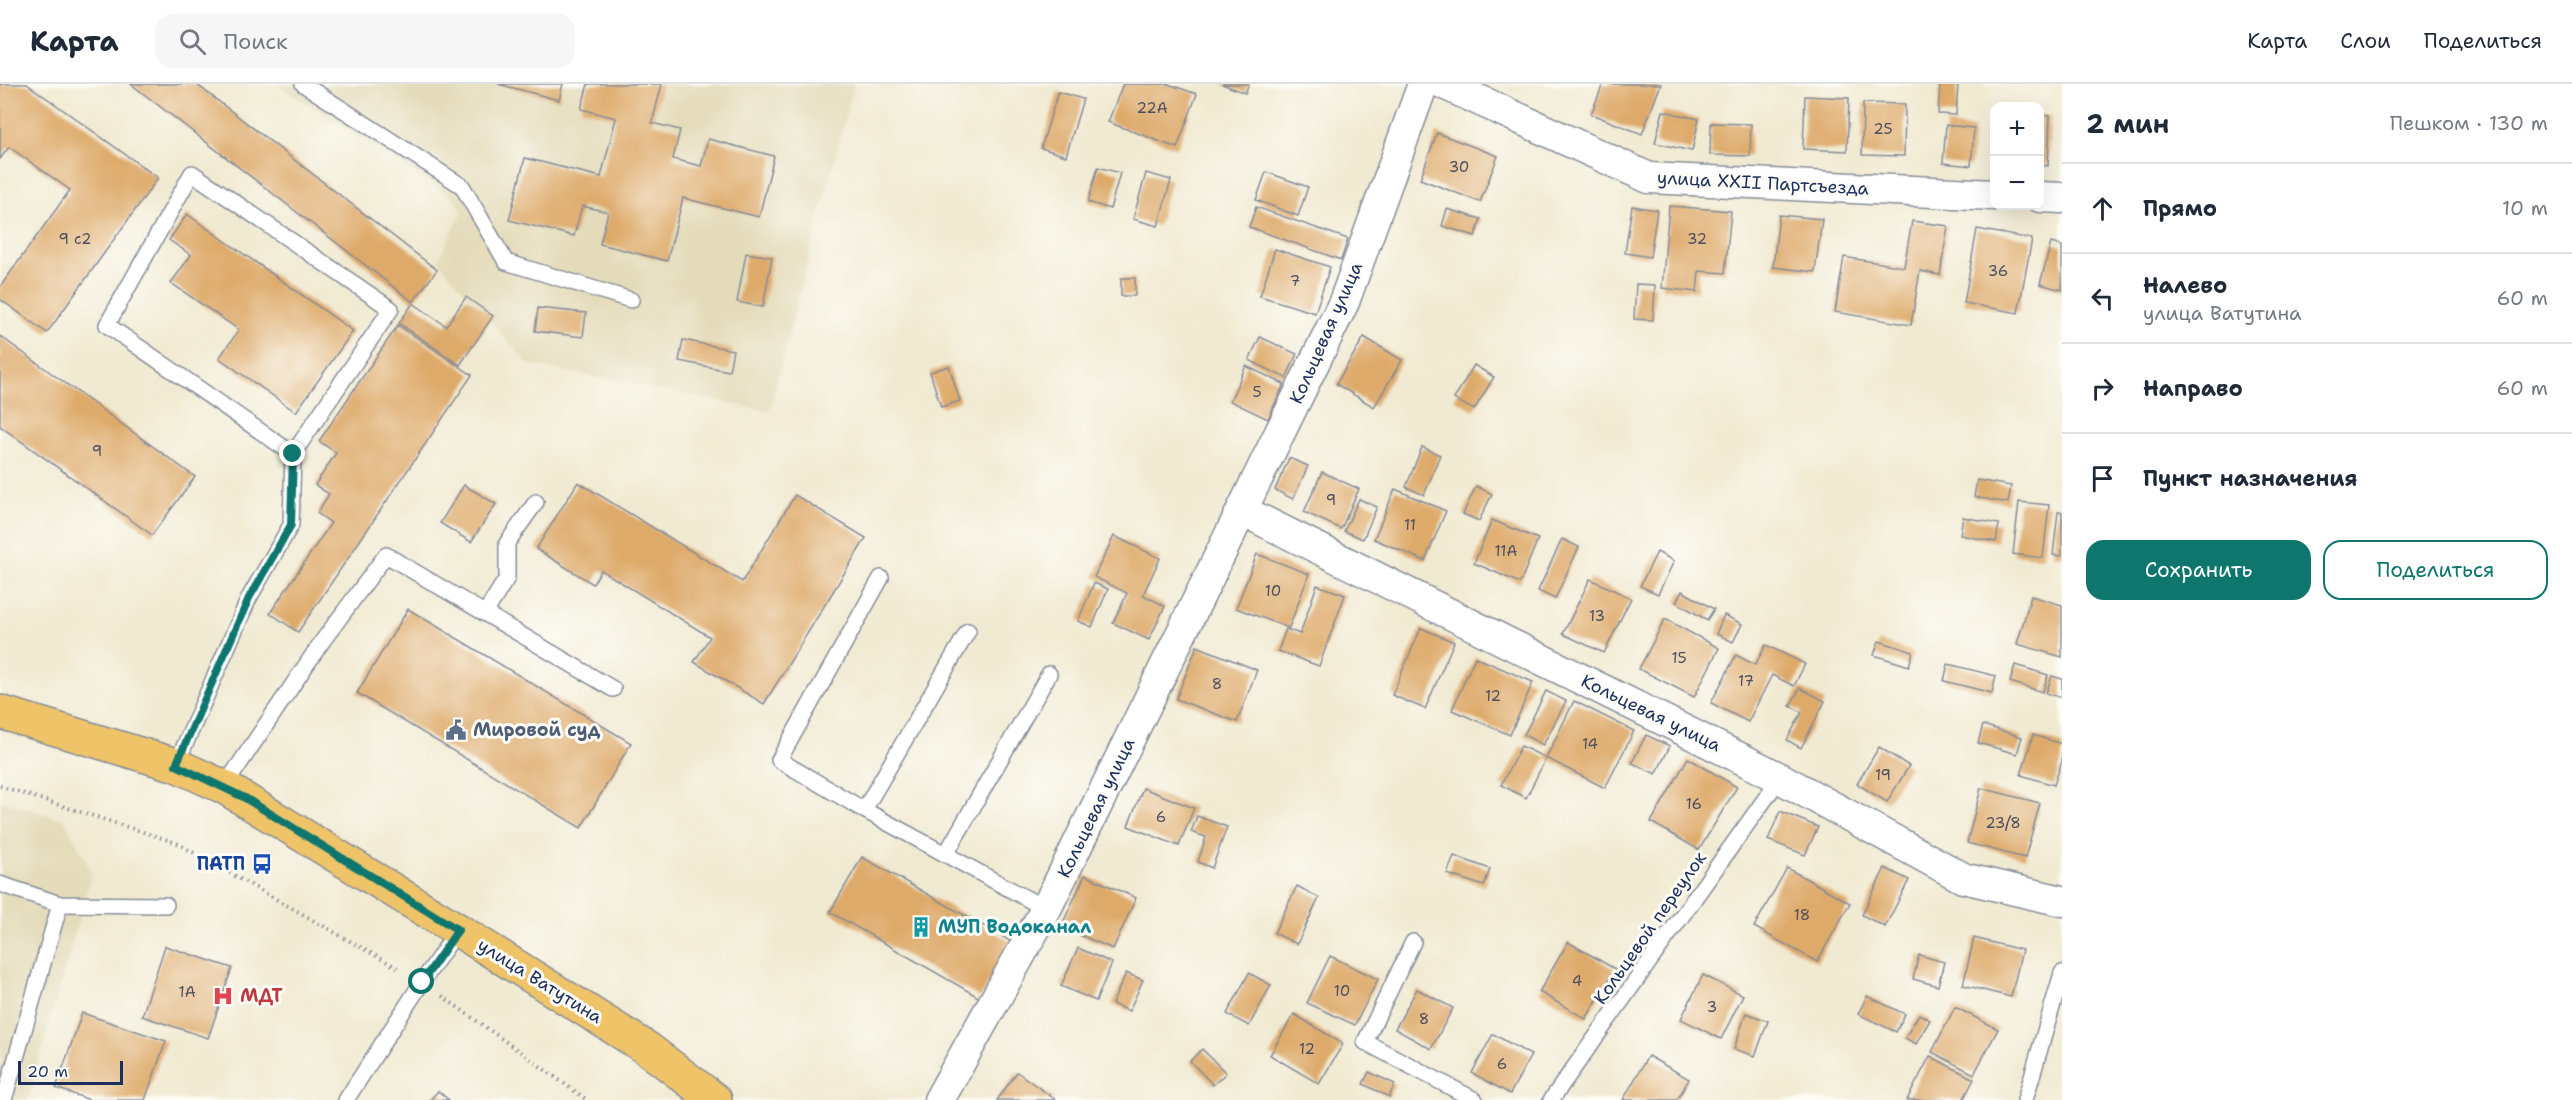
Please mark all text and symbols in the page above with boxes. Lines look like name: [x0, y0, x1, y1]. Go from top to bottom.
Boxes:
search box: [155, 14, 575, 68]
text: Карта: [30, 22, 119, 60]
icon: search: [176, 25, 209, 58]
text: Поиск: [224, 27, 288, 56]
text: Карта: [2247, 27, 2307, 55]
text: Слои: [2340, 27, 2391, 55]
text: Поделиться: [2424, 27, 2542, 55]
house number: 22А: [1136, 98, 1168, 118]
map controls: [1990, 102, 2044, 210]
button: +: [1990, 102, 2044, 156]
text: 2 мин: [2086, 106, 2169, 141]
text: Пешком · 130 m: [2390, 110, 2548, 136]
house number: 25: [1873, 119, 1893, 139]
button: −: [1990, 156, 2044, 210]
house number: 30: [1449, 157, 1469, 177]
street label: улица XXII Партсъезда: [1657, 165, 1869, 201]
icon: ahead: [2086, 192, 2119, 225]
text: Прямо: [2143, 194, 2217, 223]
text: 10 m: [2502, 195, 2548, 221]
house number: 9 c2: [58, 229, 92, 249]
house number: 32: [1687, 229, 1707, 249]
street label: Кольцевая улица: [1284, 258, 1368, 408]
house number: 36: [1988, 261, 2008, 281]
house number: 7: [1290, 271, 1300, 291]
text: Налево: [2143, 271, 2227, 300]
icon: left: [2086, 282, 2119, 315]
text: 60 m: [2496, 285, 2548, 311]
text: улица Ватутина: [2143, 300, 2302, 326]
icon: right: [2086, 372, 2119, 405]
text: Направо: [2143, 374, 2243, 403]
text: 60 m: [2496, 375, 2548, 401]
house number: 5: [1252, 382, 1262, 402]
route end: [279, 440, 305, 466]
house number: 9: [92, 441, 102, 461]
icon: arrive: [2086, 462, 2119, 495]
text: Пункт назначения: [2143, 464, 2357, 493]
house number: 9: [1326, 490, 1336, 510]
house number: 11: [1404, 515, 1416, 535]
button: Сохранить: [2086, 540, 2311, 600]
button: Поделиться: [2323, 540, 2548, 600]
house number: 11А: [1495, 541, 1518, 561]
house number: 10: [1265, 581, 1281, 601]
house number: 13: [1589, 606, 1605, 626]
house number: 15: [1671, 648, 1687, 668]
street label: Кольцевая улица: [1577, 669, 1725, 757]
house number: 17: [1738, 671, 1754, 691]
house number: 8: [1212, 674, 1222, 694]
house number: 12: [1485, 686, 1501, 706]
public building icon: Мировой суд: [444, 718, 468, 742]
place label: Мировой суд: [473, 718, 601, 742]
street label: Кольцевая улица: [1052, 734, 1140, 882]
house number: 14: [1582, 734, 1598, 754]
house number: 19: [1875, 765, 1891, 785]
house number: 16: [1686, 794, 1702, 814]
house number: 6: [1156, 807, 1166, 827]
house number: 23/8: [1985, 813, 2021, 833]
street label: Кольцевой переулок: [1588, 847, 1712, 1009]
place label: ПАТП: [197, 852, 245, 876]
bus stop icon: ПАТП: [250, 852, 274, 876]
house number: 18: [1794, 905, 1810, 925]
building icon: МУП Водоканал: [909, 915, 933, 939]
place label: МУП Водоканал: [938, 915, 1091, 939]
street label: улица Ватутина: [473, 933, 607, 1029]
route start: [408, 968, 434, 994]
house number: 4: [1572, 971, 1582, 991]
house number: 10: [1334, 981, 1350, 1001]
house number: 1А: [178, 982, 196, 1002]
hospital icon: МДТ: [211, 984, 235, 1008]
place label: МДТ: [240, 984, 283, 1008]
house number: 3: [1707, 997, 1717, 1017]
house number: 8: [1419, 1009, 1429, 1029]
house number: 12: [1299, 1039, 1315, 1059]
house number: 6: [1497, 1054, 1507, 1074]
scale bar: [18, 1058, 123, 1086]
text: 20 m: [27, 1061, 68, 1082]

